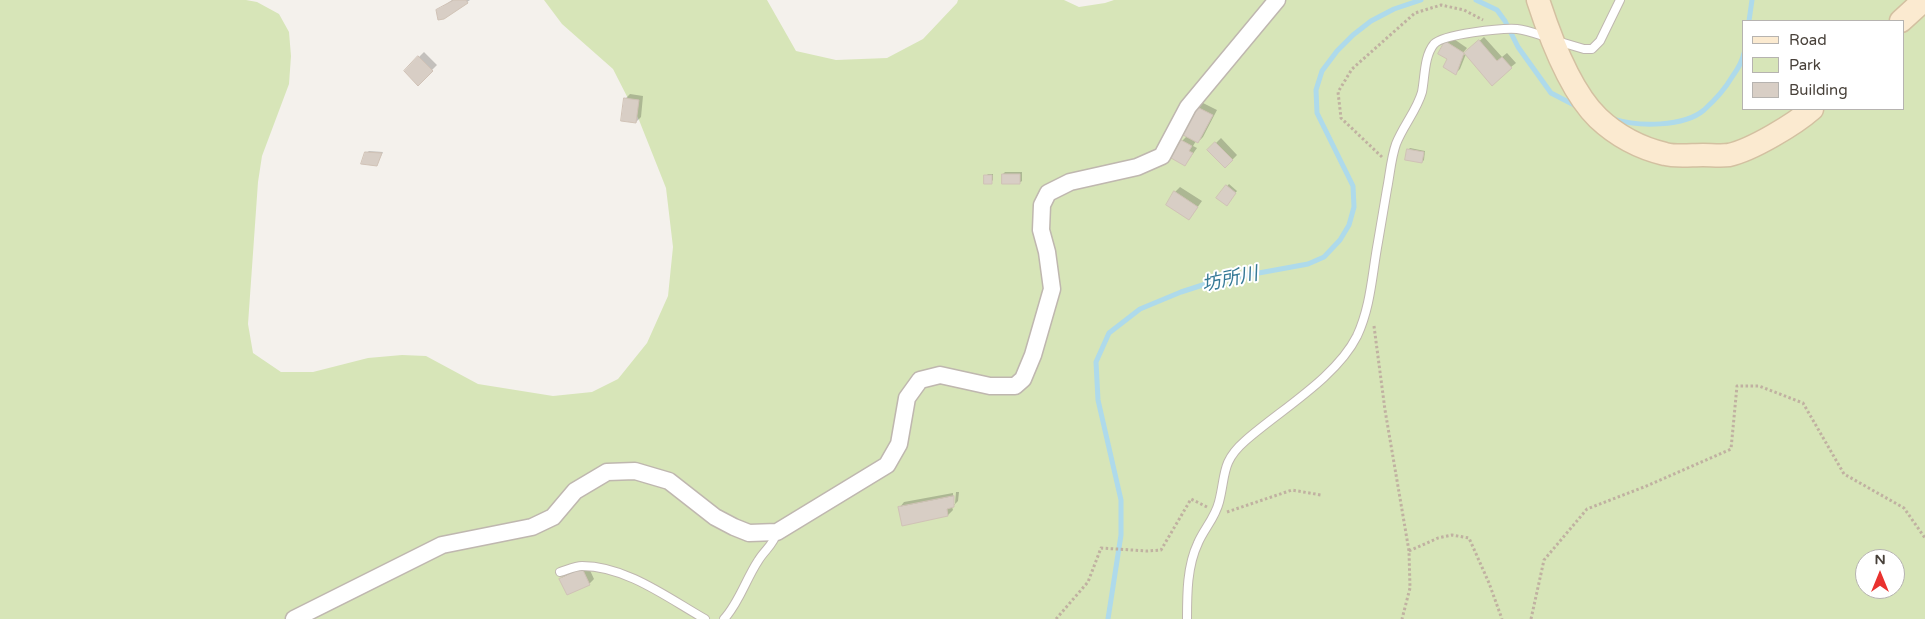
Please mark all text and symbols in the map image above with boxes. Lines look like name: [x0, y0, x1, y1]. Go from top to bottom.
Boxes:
legend: [1742, 20, 1905, 110]
text: Road: [1789, 31, 1827, 49]
text: Park: [1789, 56, 1821, 74]
text: Building: [1789, 81, 1848, 99]
water label: 坊所川: [1200, 263, 1260, 297]
north arrow: [1855, 549, 1905, 599]
text: N: [1874, 551, 1886, 568]

